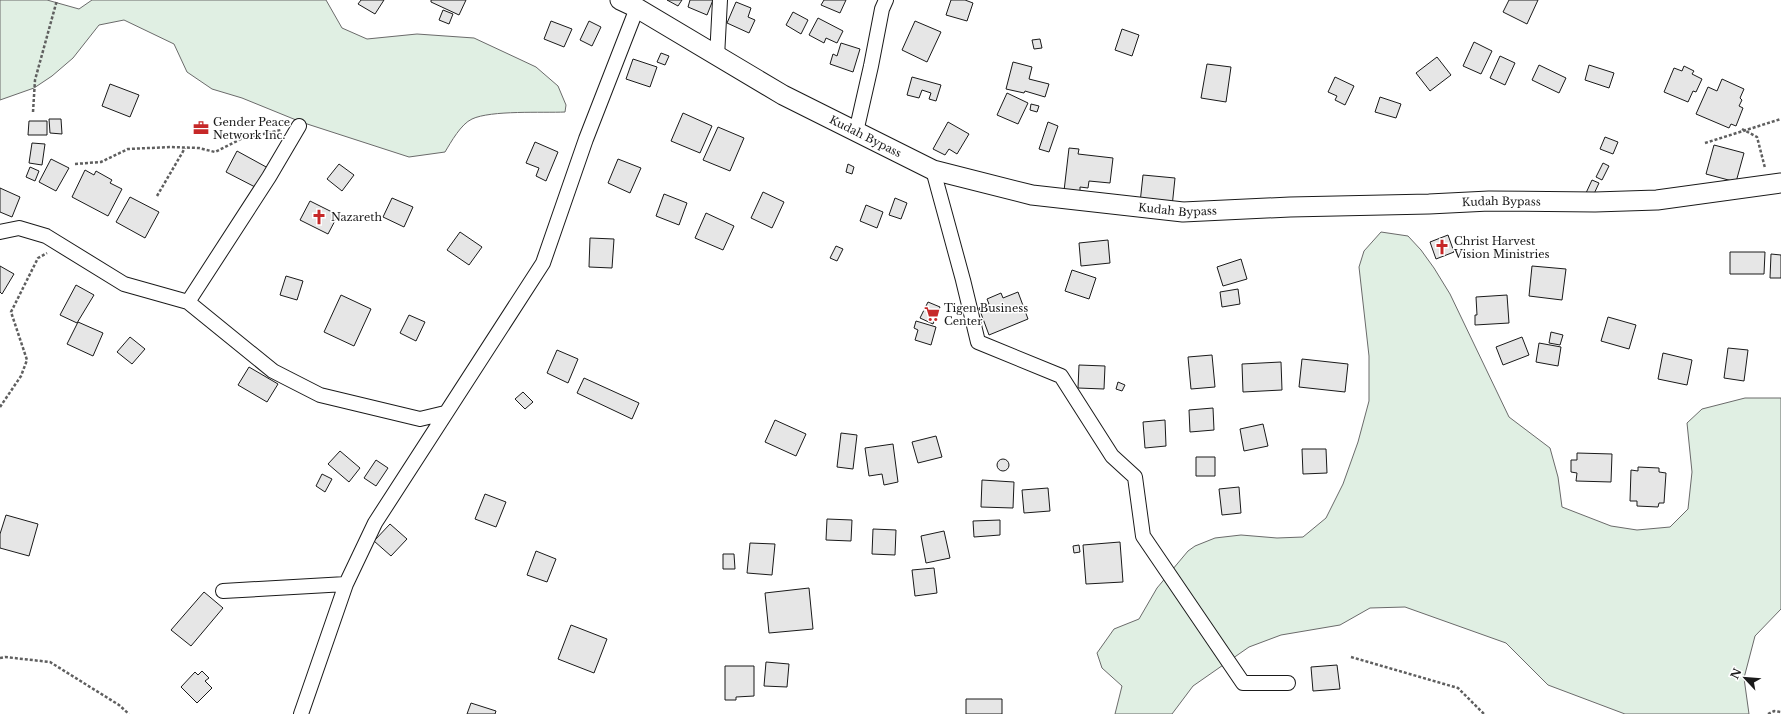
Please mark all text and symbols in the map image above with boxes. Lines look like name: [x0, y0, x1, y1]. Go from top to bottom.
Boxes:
street label: Kudah Bypass: [827, 112, 904, 160]
place label: Gender Peace Network Inc.: [213, 115, 290, 142]
office icon: Gender Peace Network Inc.: [192, 119, 210, 137]
street label: Kudah Bypass: [1461, 194, 1541, 209]
street label: Kudah Bypass: [1138, 200, 1217, 219]
church icon: Nazareth: [310, 208, 328, 226]
place label: Nazareth: [331, 210, 382, 224]
place label: Christ Harvest Vision Ministries: [1453, 234, 1549, 261]
church icon: Christ Harvest Vision Ministries: [1433, 238, 1451, 256]
place label: Tigen Business Center: [944, 301, 1028, 328]
supermarket icon: Tigen Business Center: [923, 305, 941, 323]
north arrow: [1725, 658, 1765, 698]
text: N: [1727, 665, 1745, 681]

